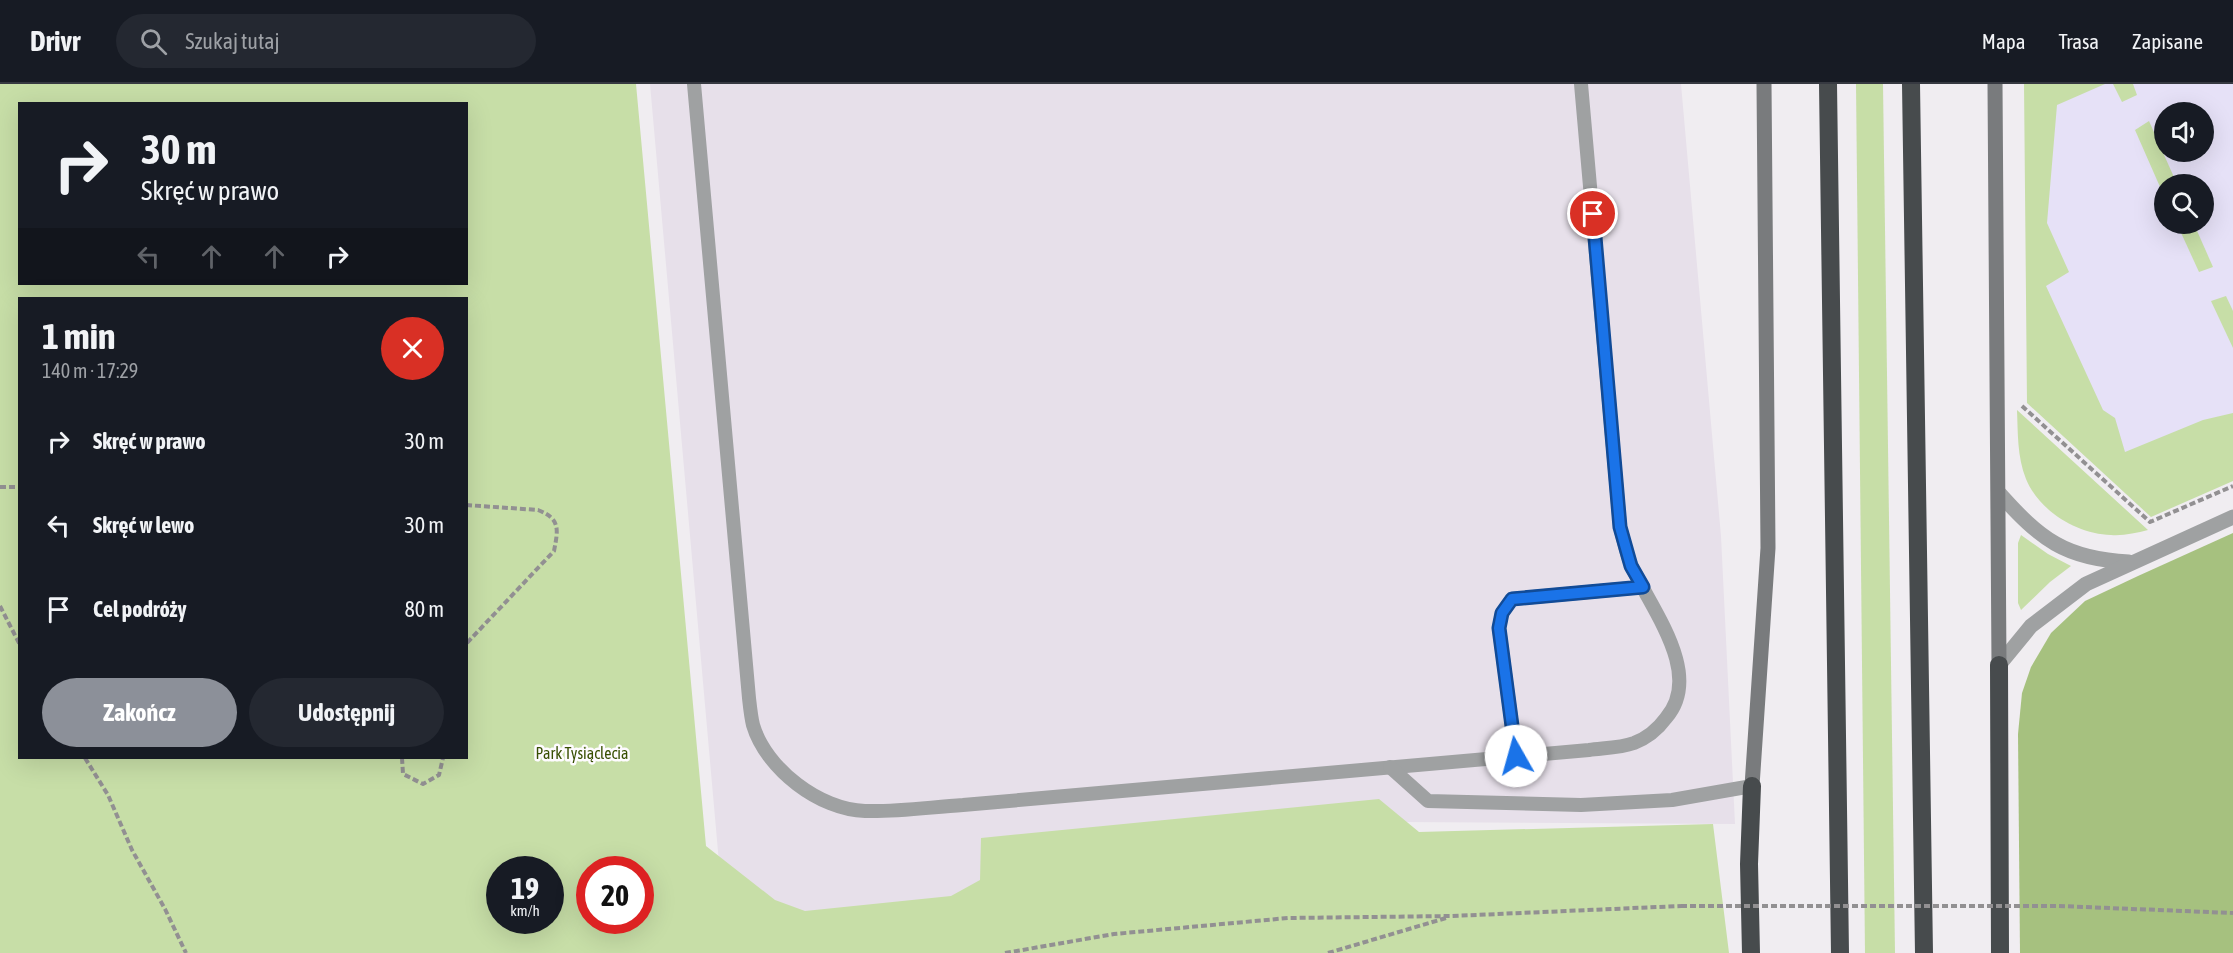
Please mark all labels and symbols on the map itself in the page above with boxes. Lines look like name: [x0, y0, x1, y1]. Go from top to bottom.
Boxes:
pin: [1567, 188, 1618, 239]
position arrow: [1484, 724, 1548, 788]
park label: Park Tysiąclecia: [536, 744, 628, 763]
speed limit sign: 20: [576, 856, 654, 934]

